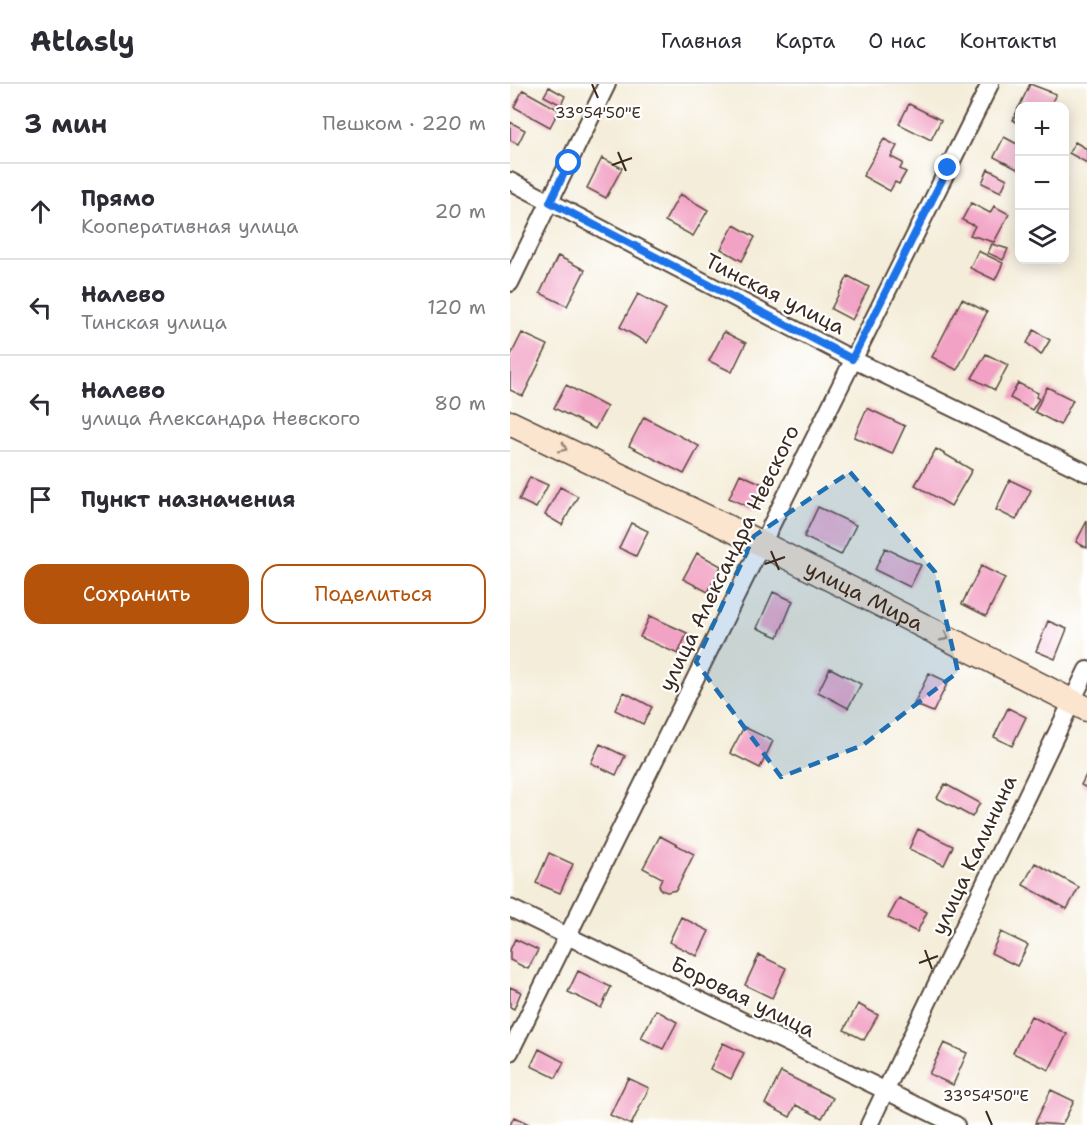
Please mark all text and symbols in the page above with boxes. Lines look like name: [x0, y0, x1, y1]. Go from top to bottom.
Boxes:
text: Atlasly: [30, 22, 135, 60]
text: Главная: [661, 27, 742, 55]
text: Карта: [775, 27, 835, 55]
text: О нас: [868, 27, 926, 55]
text: Контакты: [959, 27, 1057, 55]
map controls: [1015, 102, 1069, 264]
button: +: [1015, 102, 1069, 156]
text: 33°54'50"E: [555, 103, 641, 123]
text: 3 мин: [24, 106, 107, 141]
text: Пешком · 220 m: [323, 110, 486, 136]
route start: [555, 149, 581, 175]
route end: [934, 154, 960, 180]
button: −: [1015, 156, 1069, 210]
text: Прямо: [81, 184, 155, 213]
icon: ahead: [24, 195, 57, 228]
text: 20 m: [435, 198, 486, 224]
button: layers: [1015, 210, 1069, 264]
text: Кооперативная улица: [81, 213, 299, 239]
street label: Тинская улица: [700, 247, 850, 341]
text: Налево: [81, 280, 165, 309]
icon: left: [24, 291, 57, 324]
text: 120 m: [427, 294, 486, 320]
text: Тинская улица: [81, 309, 227, 335]
text: Налево: [81, 376, 165, 405]
icon: left: [24, 387, 57, 420]
text: 80 m: [434, 390, 486, 416]
text: улица Александра Невского: [81, 405, 360, 431]
street label: улица Александра Невского: [652, 420, 806, 696]
one-way arrow: [556, 441, 567, 453]
icon: arrive: [24, 483, 57, 516]
text: Пункт назначения: [81, 485, 295, 514]
street label: улица Мира: [800, 554, 928, 638]
button: Сохранить: [24, 564, 249, 624]
button: Поделиться: [261, 564, 486, 624]
one-way arrow: [938, 630, 949, 641]
street label: улица Калинина: [925, 771, 1023, 939]
street label: Боровая улица: [666, 950, 820, 1044]
text: 33°54'50"E: [943, 1086, 1029, 1106]

